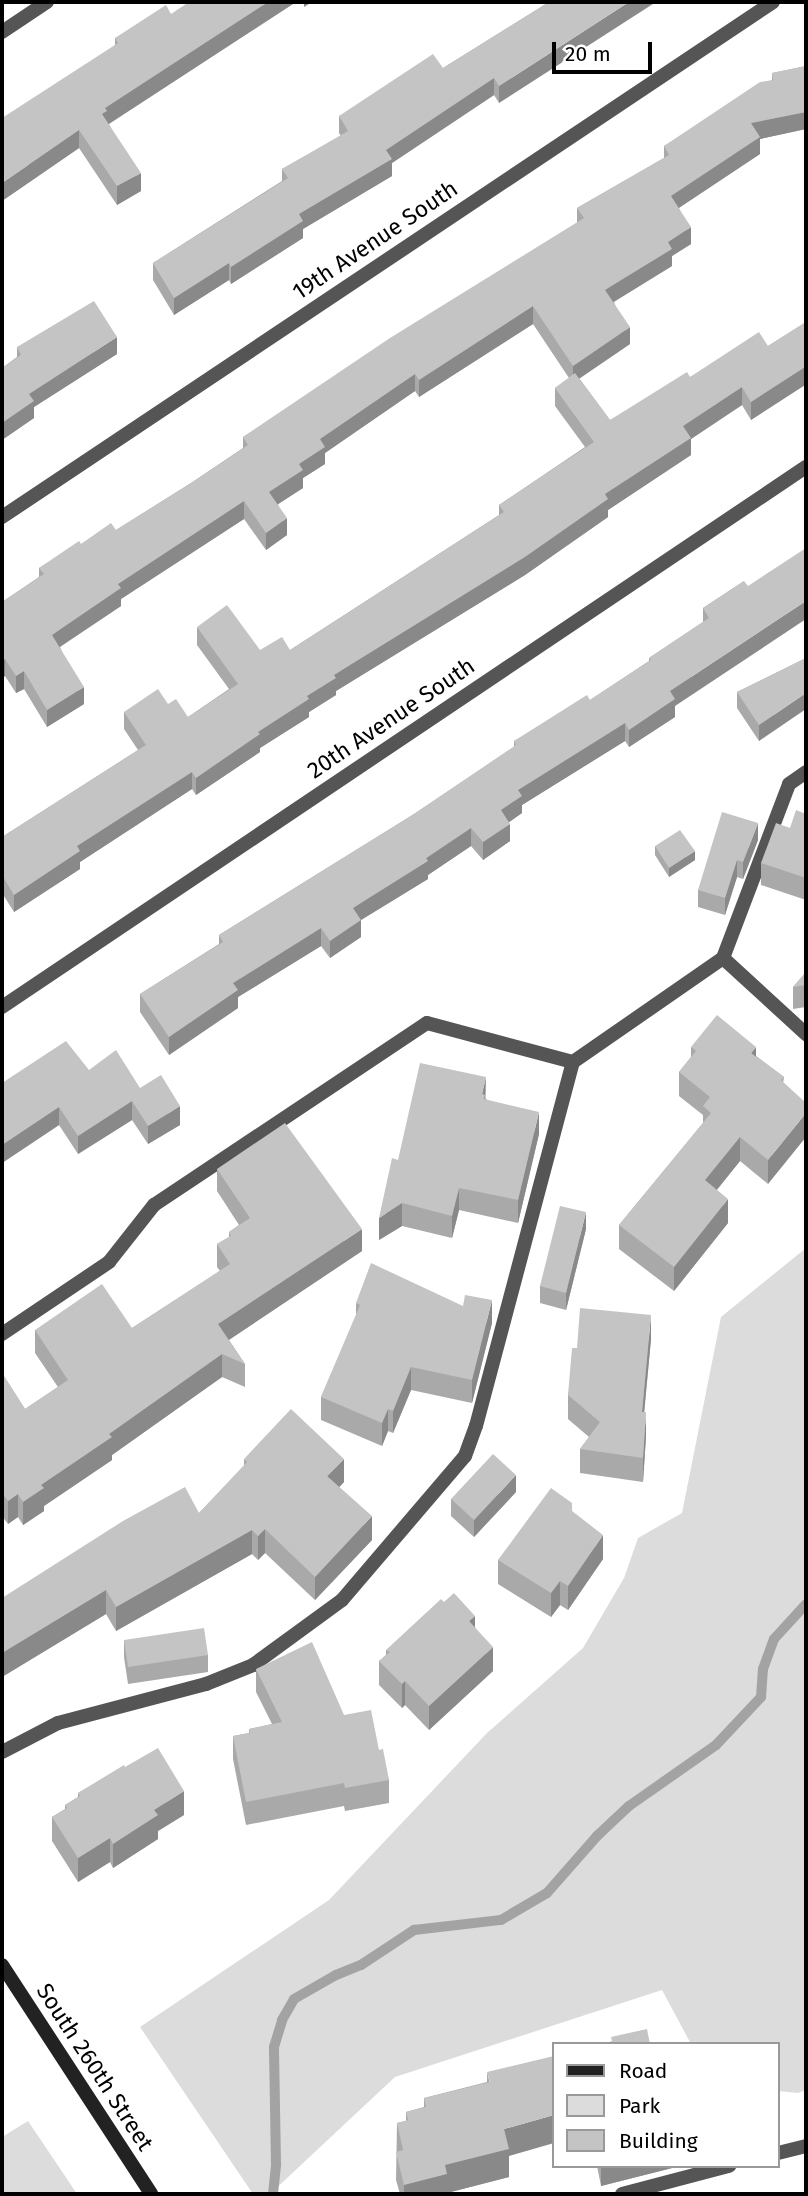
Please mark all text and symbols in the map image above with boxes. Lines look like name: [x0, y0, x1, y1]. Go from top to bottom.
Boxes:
scale bar: [556, 28, 656, 72]
text: 20 m: [565, 41, 611, 67]
street label: 19th Avenue South: [287, 174, 463, 306]
street label: 20th Avenue South: [302, 652, 480, 784]
street label: South 260th Street: [31, 1978, 159, 2156]
legend: [552, 2042, 780, 2168]
text: Road: [619, 2058, 667, 2084]
text: Park: [619, 2093, 660, 2119]
text: Building: [619, 2128, 698, 2154]

